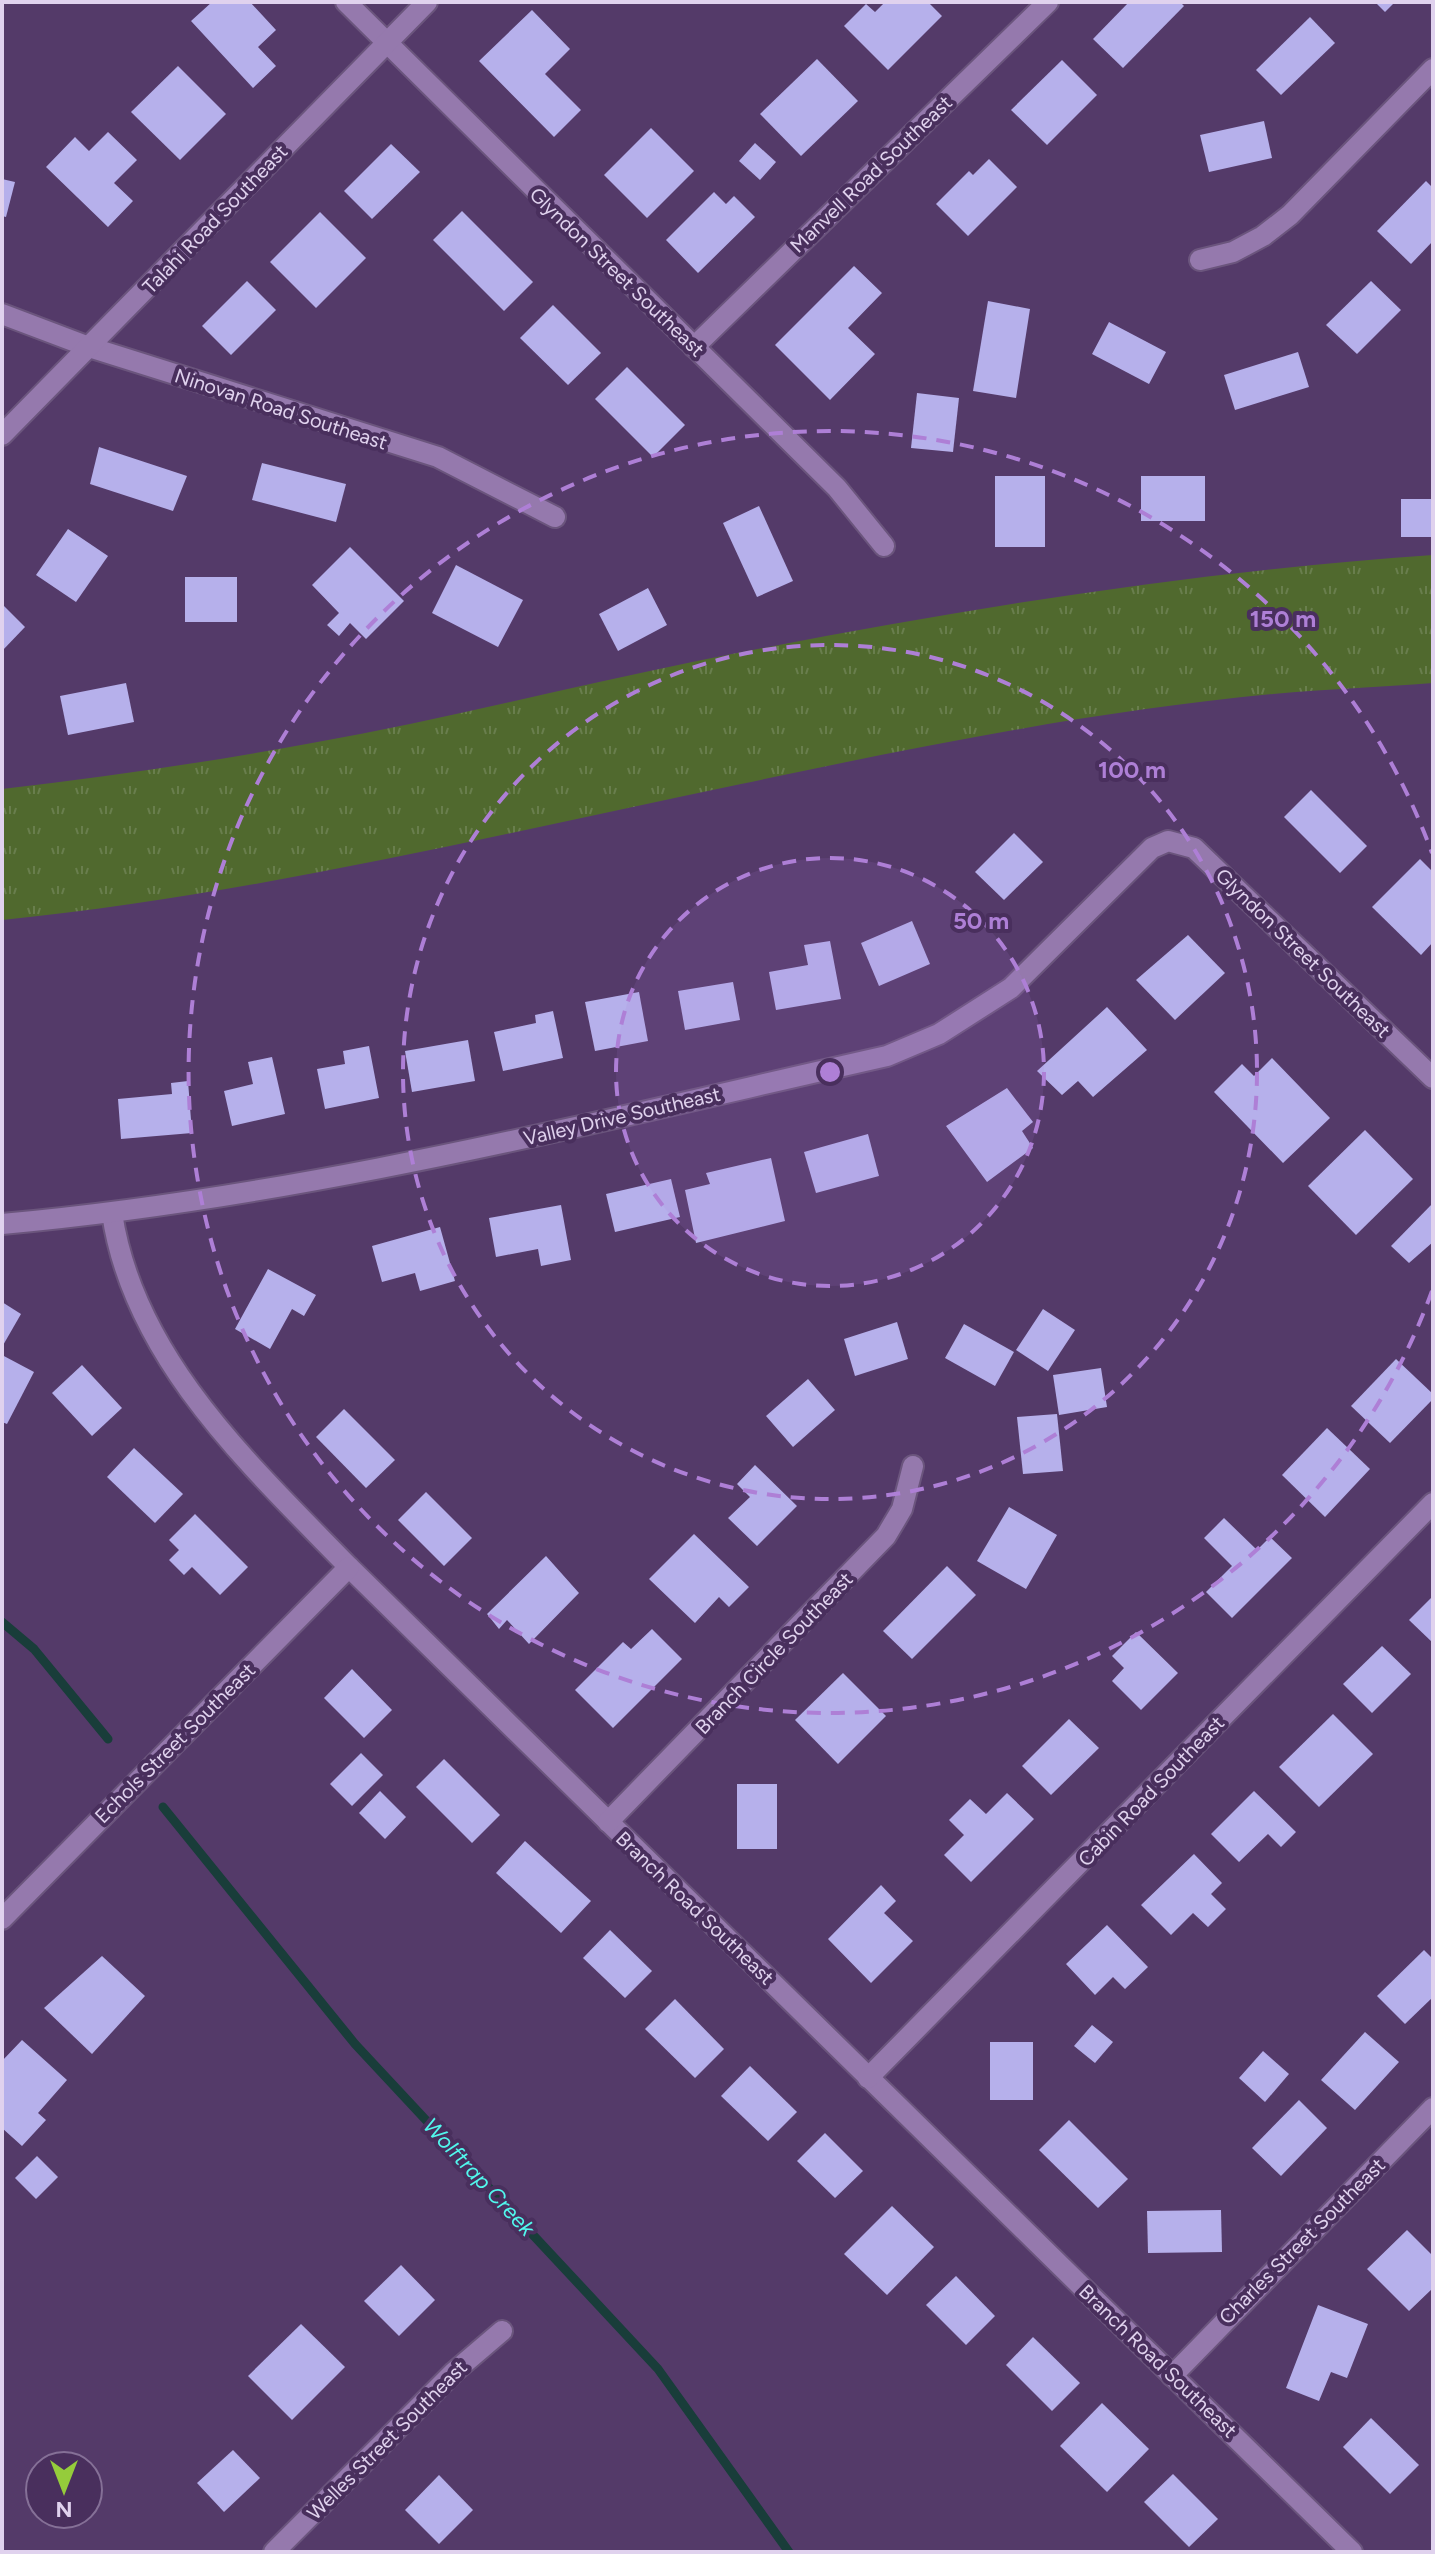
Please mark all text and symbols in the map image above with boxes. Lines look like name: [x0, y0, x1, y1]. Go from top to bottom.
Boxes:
street label: Manvell Road Southeast: [785, 90, 957, 258]
street label: Talahi Road Southeast: [138, 139, 292, 299]
street label: Glyndon Street Southeast: [525, 182, 709, 362]
street label: Ninovan Road Southeast: [172, 363, 390, 455]
text: 150 m: [1250, 604, 1316, 633]
text: 100 m: [1098, 755, 1166, 784]
street label: Glyndon Street Southeast: [1211, 863, 1395, 1043]
text: 50 m: [953, 906, 1009, 935]
centre of rings: [816, 1058, 844, 1086]
street label: Valley Drive Southeast: [521, 1082, 723, 1150]
street label: Branch Circle Southeast: [690, 1567, 858, 1739]
street label: Echols Street Southeast: [90, 1658, 260, 1828]
street label: Cabin Road Southeast: [1073, 1711, 1229, 1871]
street label: Branch Road Southeast: [611, 1826, 779, 1990]
water label: Wolftrap Creek: [417, 2112, 541, 2243]
street label: Charles Street Southeast: [1214, 2153, 1390, 2329]
street label: Branch Road Southeast: [1074, 2279, 1242, 2443]
street label: Welles Street Southeast: [302, 2355, 472, 2525]
north arrow: [24, 2450, 104, 2530]
text: N: [55, 2496, 73, 2523]

